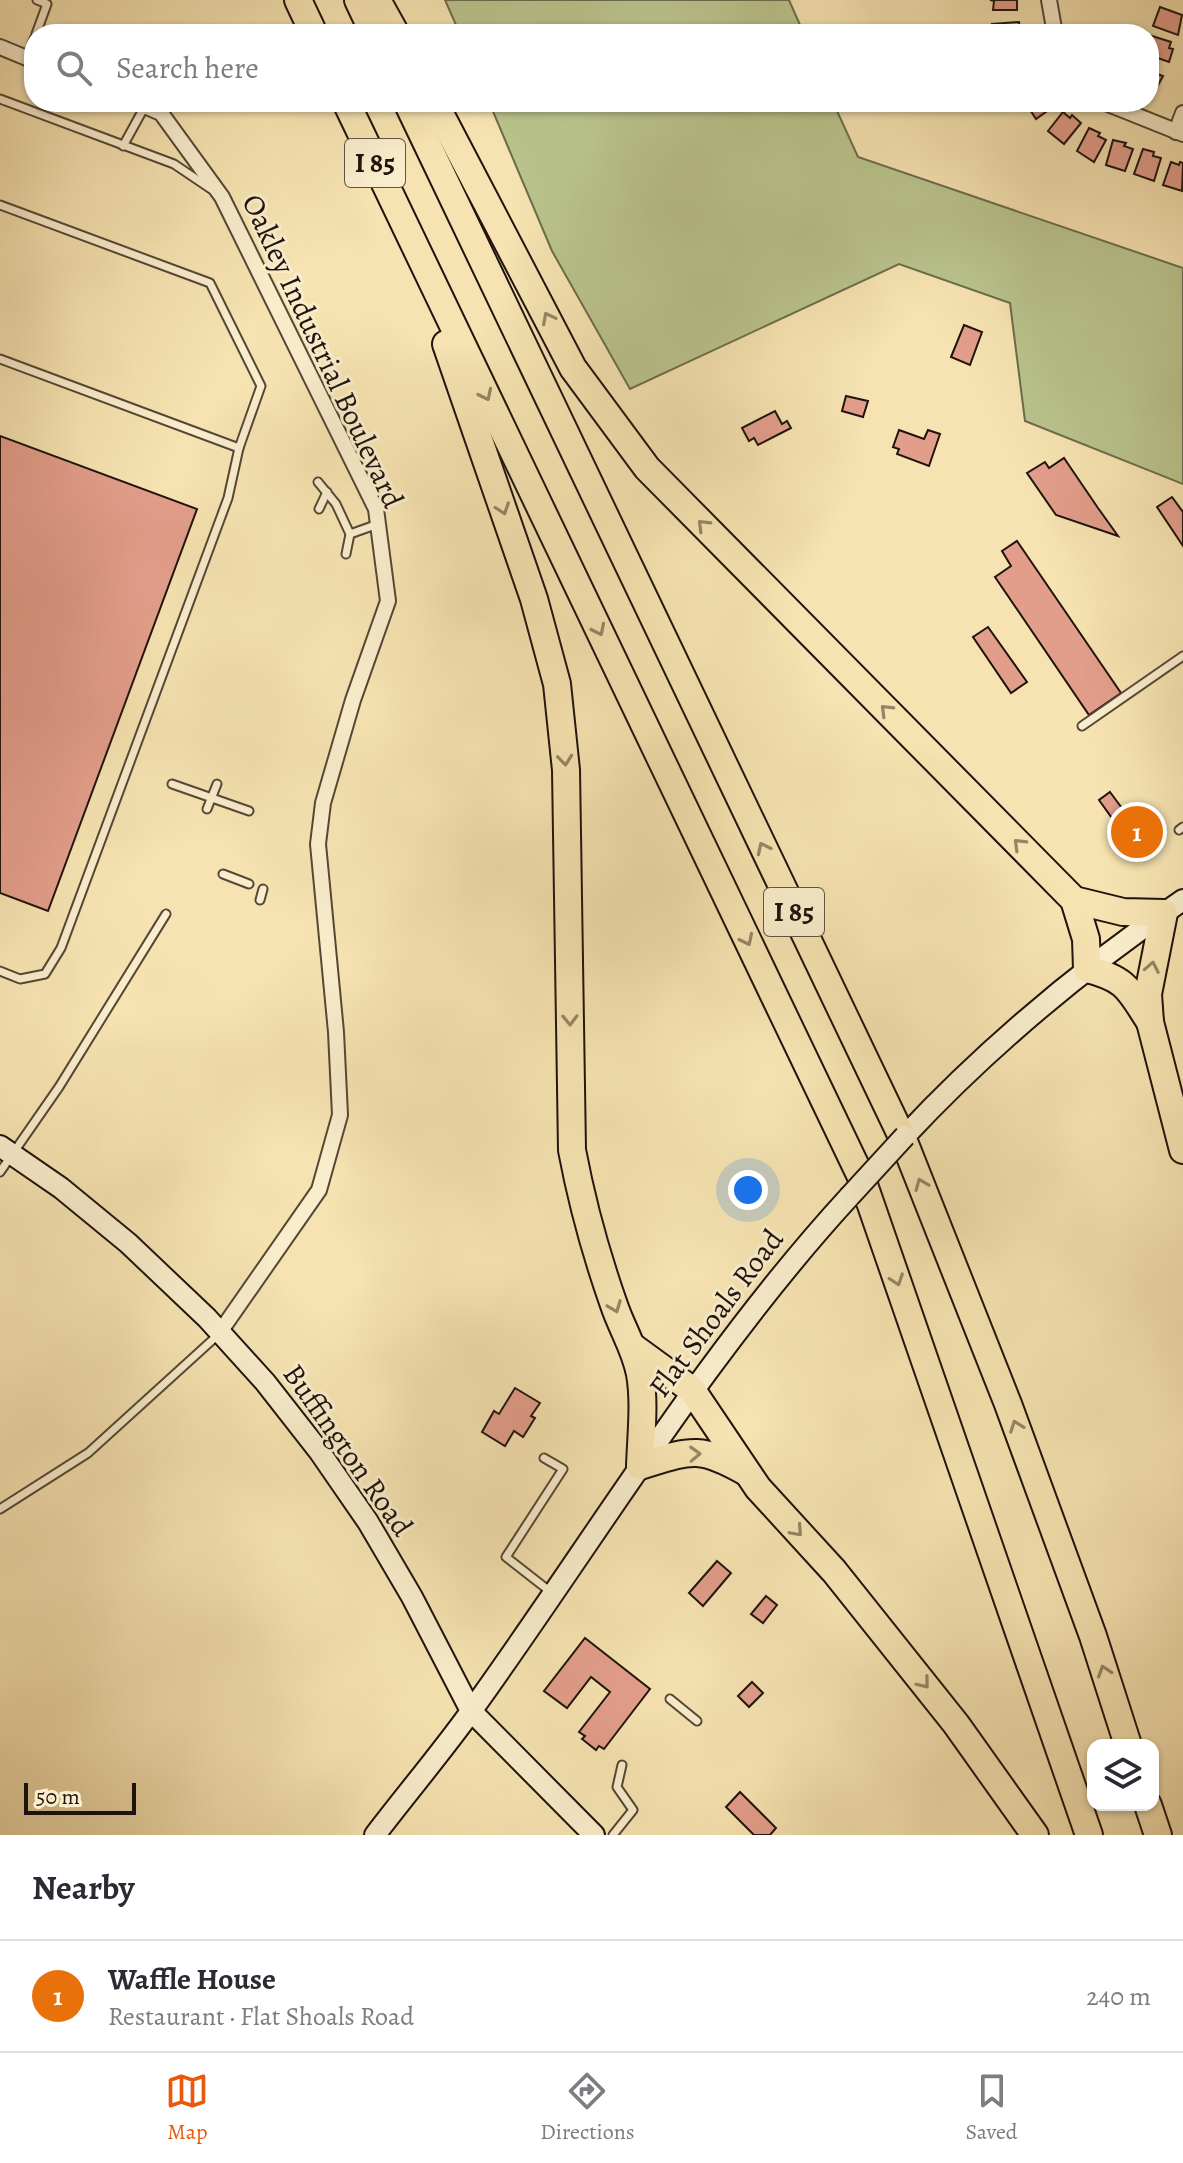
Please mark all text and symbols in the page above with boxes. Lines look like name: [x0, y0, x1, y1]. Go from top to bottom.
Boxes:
search box: [24, 24, 1159, 112]
icon: search: [52, 46, 96, 90]
text: Search here: [116, 48, 259, 88]
road number: I 85: [345, 139, 405, 187]
street label: Oakley Industrial Boulevard: [233, 188, 414, 515]
one-way arrow: [542, 312, 557, 327]
one-way arrow: [476, 387, 492, 401]
one-way arrow: [493, 501, 509, 515]
one-way arrow: [698, 520, 712, 534]
one-way arrow: [589, 621, 605, 636]
one-way arrow: [881, 704, 895, 719]
one-way arrow: [556, 754, 573, 767]
pin: 1: [1111, 802, 1163, 862]
one-way arrow: [1014, 839, 1028, 853]
one-way arrow: [757, 841, 773, 856]
road number: I 85: [764, 888, 824, 936]
one-way arrow: [737, 931, 753, 946]
one-way arrow: [1143, 960, 1160, 974]
one-way arrow: [562, 1014, 579, 1027]
your location: [728, 1170, 768, 1210]
one-way arrow: [914, 1178, 930, 1192]
street label: Flat Shoals Road: [640, 1220, 793, 1405]
one-way arrow: [887, 1272, 903, 1286]
one-way arrow: [605, 1299, 622, 1313]
street label: Buffington Road: [274, 1356, 423, 1545]
one-way arrow: [1009, 1420, 1026, 1434]
one-way arrow: [689, 1445, 702, 1462]
one-way arrow: [788, 1521, 802, 1536]
one-way arrow: [1098, 1665, 1114, 1679]
one-way arrow: [914, 1674, 928, 1689]
map controls: [1087, 1739, 1159, 1811]
button: layers: [1087, 1739, 1159, 1811]
scale bar: [24, 1779, 136, 1815]
text: 50 m: [36, 1782, 80, 1812]
text: Nearby: [32, 1864, 135, 1911]
text: Waffle House: [108, 1959, 276, 1999]
text: 1: [53, 1979, 63, 2014]
text: 240 m: [1086, 1979, 1151, 2014]
text: Restaurant · Flat Shoals Road: [108, 1999, 414, 2034]
tab: Map: [165, 2069, 209, 2147]
tab: Directions: [540, 2069, 635, 2147]
tab: Saved: [965, 2069, 1018, 2147]

